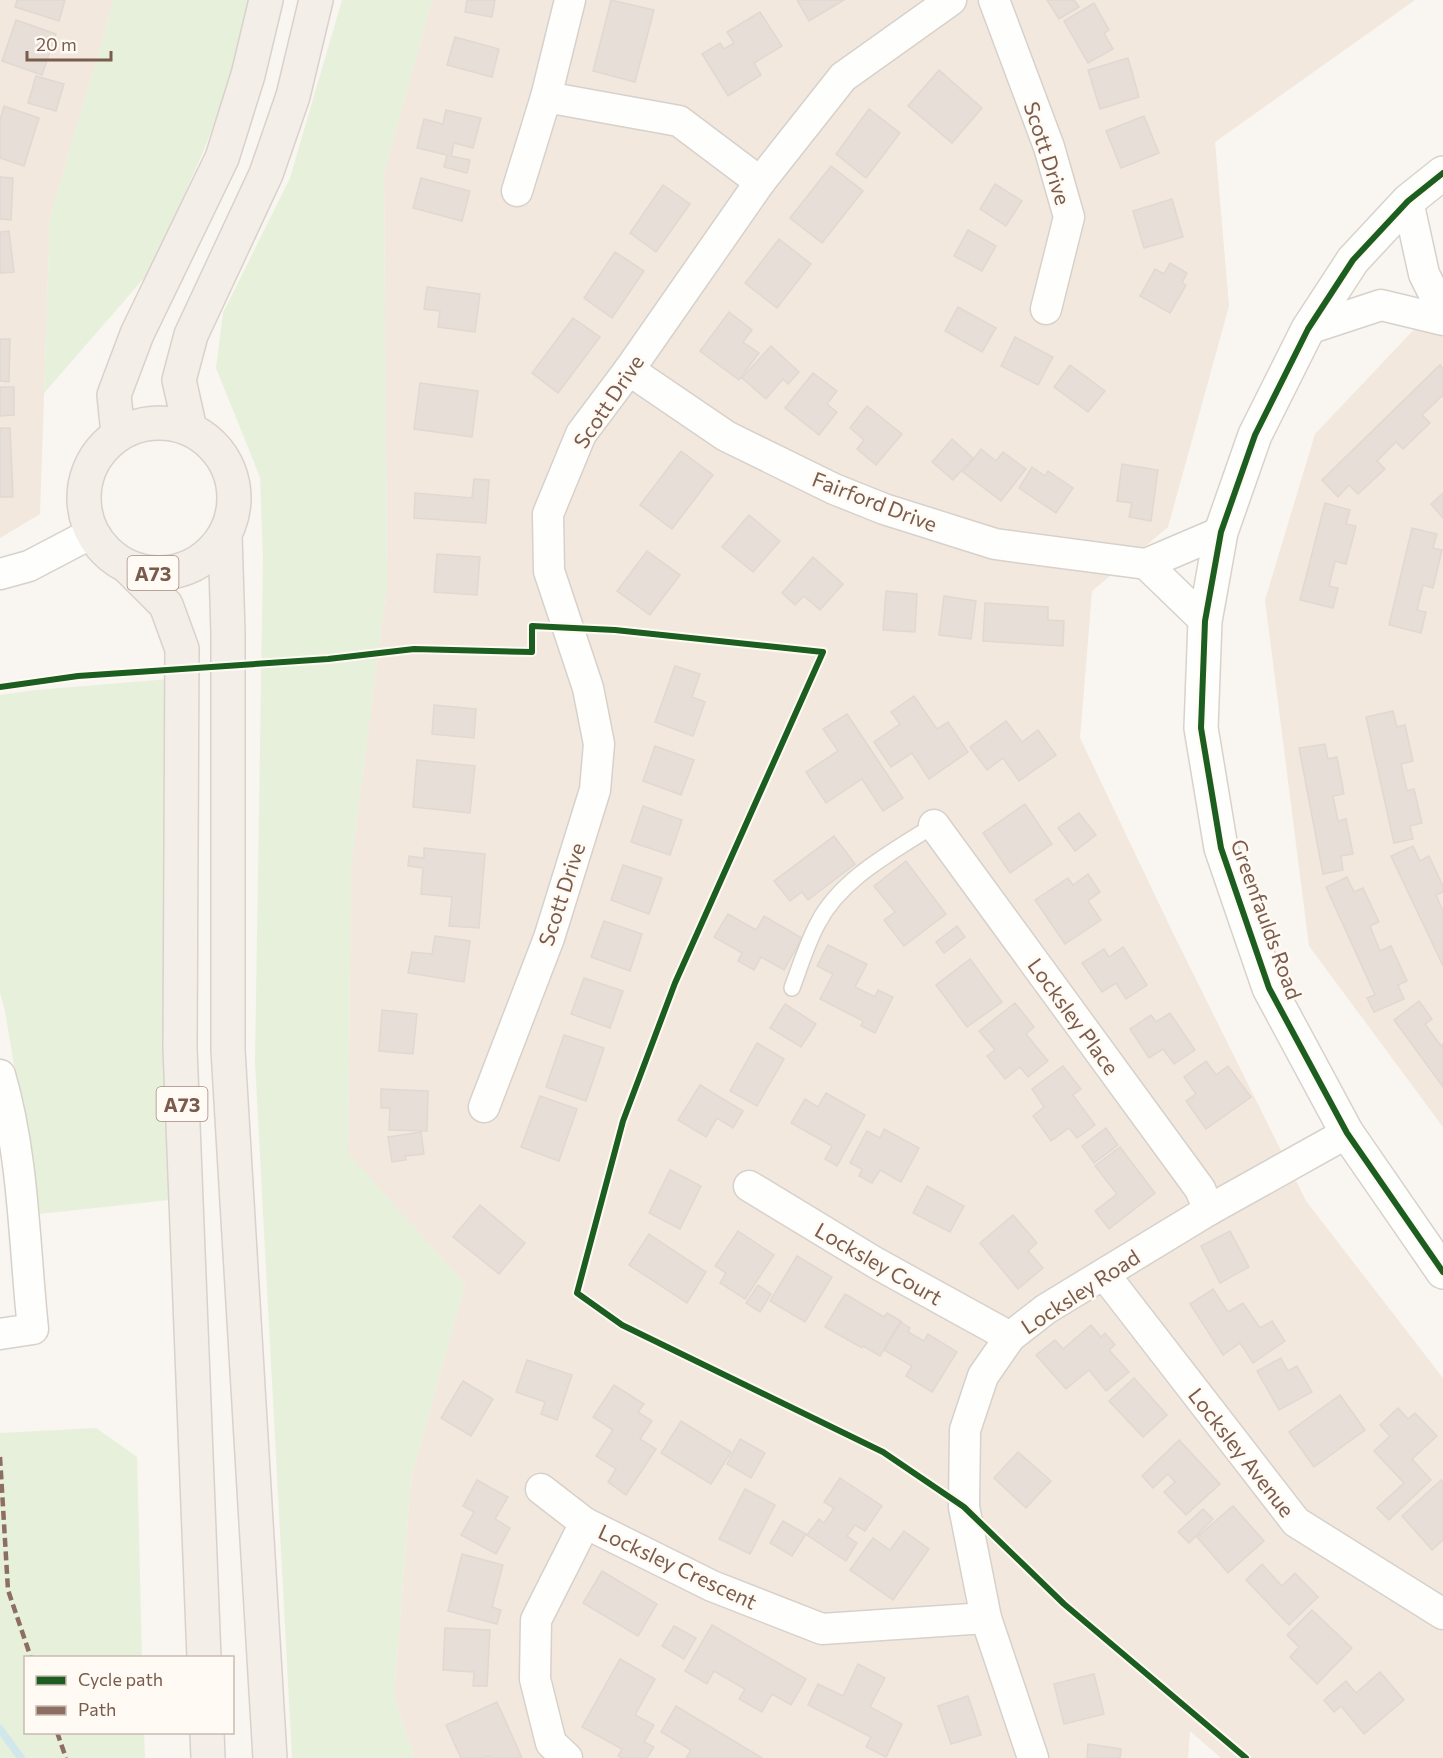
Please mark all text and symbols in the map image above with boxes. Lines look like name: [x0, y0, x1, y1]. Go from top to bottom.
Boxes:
scale bar: [27, 24, 111, 62]
text: 20 m: [36, 33, 77, 55]
street label: Scott Drive: [1020, 98, 1076, 208]
street label: Scott Drive: [568, 350, 648, 452]
street label: Fairford Drive: [809, 466, 941, 536]
road number: A73: [128, 556, 178, 590]
street label: Greenfaulds Road: [1226, 836, 1308, 1002]
street label: Scott Drive: [533, 839, 589, 949]
street label: Locksley Place: [1023, 953, 1125, 1079]
road number: A73: [156, 1087, 207, 1121]
street label: Locksley Court: [811, 1217, 947, 1309]
street label: Locksley Road: [1016, 1243, 1144, 1339]
street label: Locksley Avenue: [1184, 1382, 1300, 1522]
street label: Locksley Crescent: [595, 1518, 761, 1614]
legend: [24, 1656, 234, 1734]
text: Cycle path: [78, 1668, 163, 1690]
text: Path: [78, 1698, 116, 1720]

